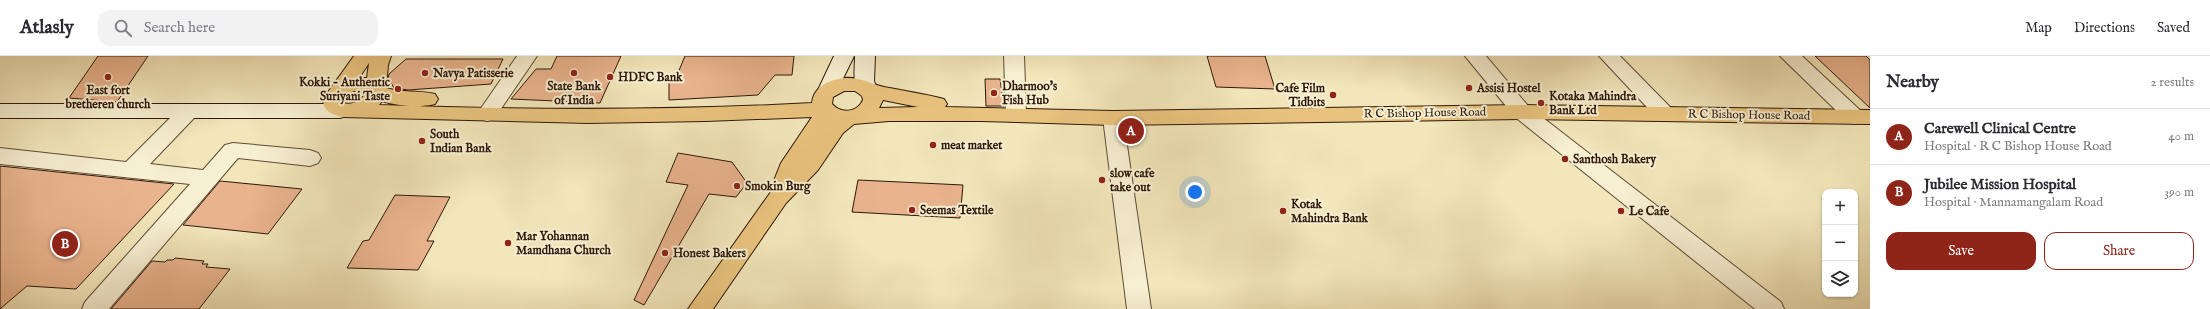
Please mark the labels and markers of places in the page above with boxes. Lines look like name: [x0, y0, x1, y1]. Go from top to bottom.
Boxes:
place label: Navya Patisserie: [432, 66, 514, 82]
marker: Navya Patisserie: [420, 68, 430, 78]
marker: State Bank of India: [569, 68, 579, 78]
place label: HDFC Bank: [618, 70, 683, 85]
marker: East fort bretheren church: [103, 72, 113, 82]
marker: HDFC Bank: [605, 72, 615, 82]
place label: Kokki - Authentic Suriyani Taste: [299, 75, 391, 105]
place label: State Bank of India: [547, 79, 601, 108]
place label: Dharmoo's Fish Hub: [1002, 79, 1058, 108]
place label: Cafe Film Tidbits: [1275, 81, 1326, 110]
place label: Assisi Hostel: [1476, 81, 1541, 96]
place label: East fort bretheren church: [65, 83, 151, 112]
marker: Assisi Hostel: [1464, 83, 1474, 93]
marker: Kokki - Authentic Suriyani Taste: [393, 84, 403, 94]
marker: Dharmoo's Fish Hub: [989, 88, 999, 98]
place label: Kotaka Mahindra Bank Ltd: [1549, 89, 1637, 118]
marker: Cafe Film Tidbits: [1328, 90, 1338, 100]
marker: Kotaka Mahindra Bank Ltd: [1536, 98, 1546, 108]
pin: A: [1118, 116, 1144, 146]
place label: South Indian Bank: [430, 127, 492, 156]
marker: South Indian Bank: [417, 136, 427, 146]
place label: meat market: [941, 138, 1003, 153]
marker: meat market: [928, 140, 938, 150]
place label: Santhosh Bakery: [1573, 152, 1657, 168]
marker: Santhosh Bakery: [1560, 154, 1570, 164]
place label: slow cafe take out: [1109, 166, 1155, 195]
marker: slow cafe take out: [1097, 175, 1107, 185]
place label: Smokin Burg: [745, 179, 811, 195]
marker: Smokin Burg: [732, 181, 742, 191]
place label: Kotak Mahindra Bank: [1291, 197, 1369, 226]
place label: Seemas Textile: [920, 203, 994, 218]
place label: Le Cafe: [1628, 204, 1670, 219]
marker: Seemas Textile: [907, 205, 917, 215]
marker: Kotak Mahindra Bank: [1278, 206, 1288, 216]
marker: Le Cafe: [1616, 206, 1626, 216]
pin: B: [52, 229, 78, 259]
place label: Mar Yohannan Mamdhana Church: [516, 229, 612, 258]
marker: Mar Yohannan Mamdhana Church: [503, 238, 513, 248]
place label: Honest Bakers: [673, 246, 747, 261]
marker: Honest Bakers: [660, 248, 670, 258]

